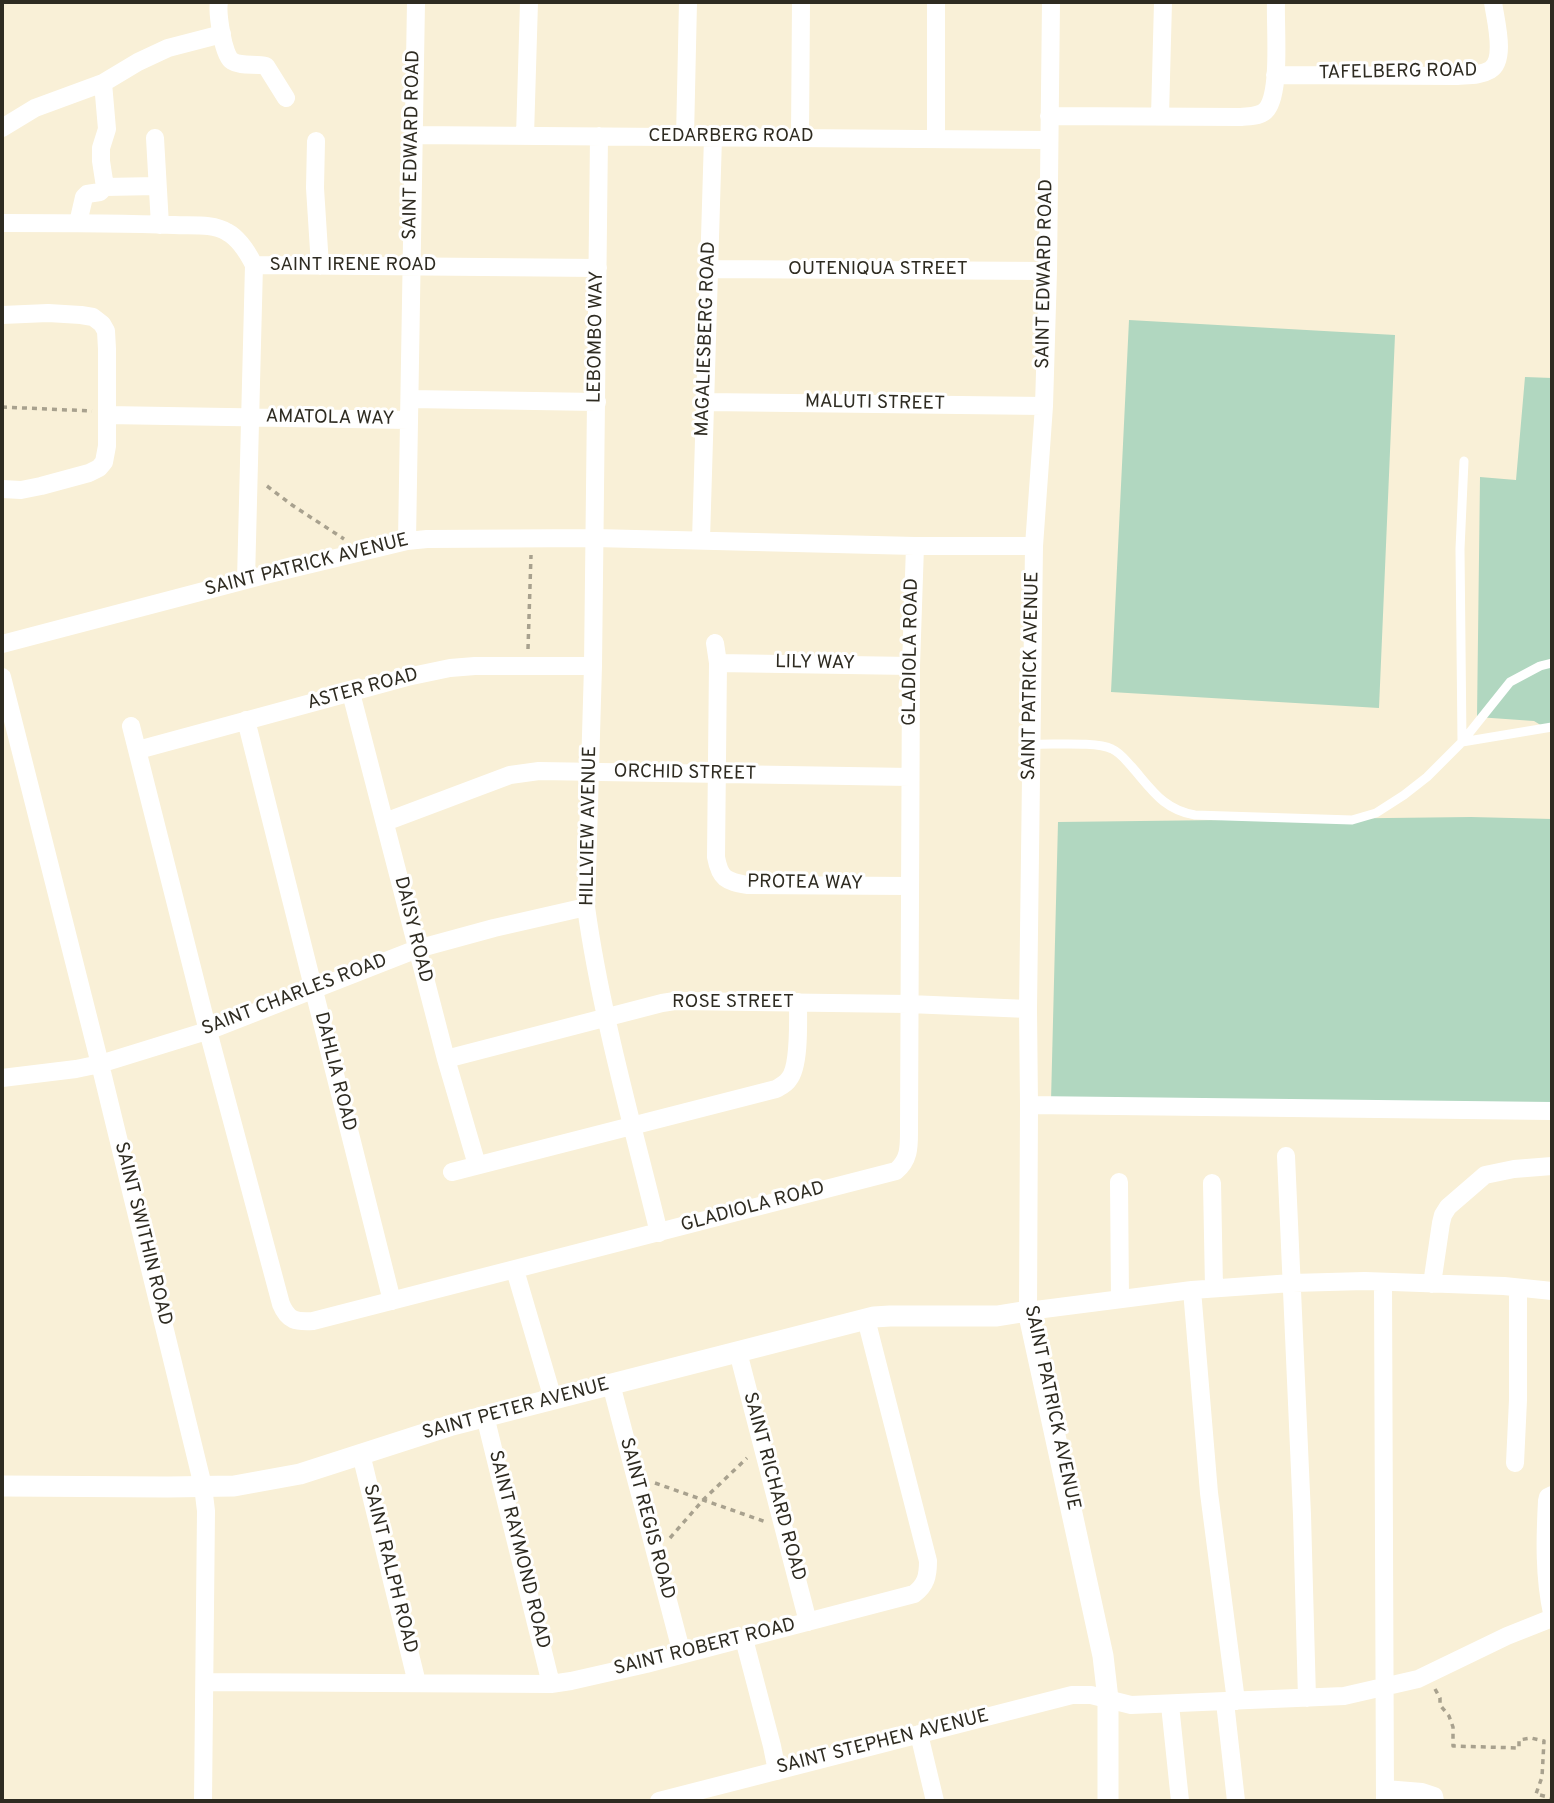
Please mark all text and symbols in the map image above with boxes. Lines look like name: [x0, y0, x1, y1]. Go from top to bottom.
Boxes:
street label: SAINT EDWARD ROAD: [400, 50, 426, 240]
street label: TAFELBERG ROAD: [1318, 60, 1478, 86]
street label: CEDARBERG ROAD: [648, 126, 814, 148]
street label: SAINT EDWARD ROAD: [1033, 179, 1059, 369]
street label: MAGALIESBERG ROAD: [692, 241, 722, 437]
street label: SAINT IRENE ROAD: [269, 255, 437, 277]
street label: OUTENIQUA STREET: [788, 259, 968, 281]
street label: LEBOMBO WAY: [584, 271, 610, 403]
street label: MALUTI STREET: [805, 391, 945, 417]
street label: AMATOLA WAY: [265, 406, 395, 432]
street label: SAINT PATRICK AVENUE: [203, 530, 411, 602]
street label: SAINT PATRICK AVENUE: [1019, 571, 1045, 781]
street label: GLADIOLA ROAD: [899, 578, 925, 726]
street label: LILY WAY: [775, 652, 855, 676]
street label: ASTER ROAD: [305, 664, 421, 716]
street label: HILLVIEW AVENUE: [577, 746, 603, 906]
street label: ORCHID STREET: [613, 761, 757, 787]
street label: PROTEA WAY: [747, 872, 863, 896]
street label: DAISY ROAD: [388, 875, 436, 985]
street label: SAINT CHARLES ROAD: [199, 950, 391, 1042]
street label: ROSE STREET: [672, 992, 794, 1014]
street label: DAHLIA ROAD: [308, 1010, 360, 1134]
street label: SAINT SWITHIN ROAD: [108, 1140, 176, 1328]
street label: GLADIOLA ROAD: [679, 1178, 827, 1238]
street label: SAINT PATRICK AVENUE: [1018, 1304, 1084, 1512]
street label: SAINT PETER AVENUE: [420, 1374, 612, 1446]
street label: SAINT RICHARD ROAD: [737, 1390, 809, 1584]
street label: SAINT REGIS ROAD: [613, 1436, 679, 1602]
street label: SAINT RAYMOND ROAD: [482, 1448, 554, 1652]
street label: SAINT RALPH ROAD: [357, 1482, 421, 1656]
street label: SAINT ROBERT ROAD: [612, 1614, 798, 1682]
street label: SAINT STEPHEN AVENUE: [775, 1706, 991, 1780]

